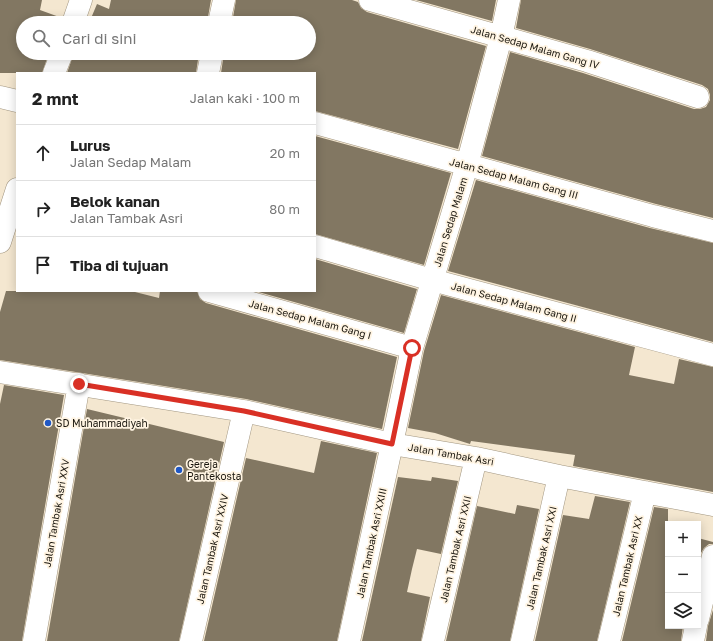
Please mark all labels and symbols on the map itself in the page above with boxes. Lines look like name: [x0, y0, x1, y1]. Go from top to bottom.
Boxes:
street label: Jalan Sedap Malam Gang IV: [469, 23, 601, 71]
street label: Jalan Sedap Malam Gang III: [448, 155, 580, 201]
street label: Jalan Sedap Malam: [431, 175, 469, 268]
street label: Jalan Sedap Malam Gang II: [450, 279, 578, 325]
street label: Jalan Sedap Malam Gang I: [247, 297, 373, 341]
route start: [403, 339, 421, 357]
route end: [70, 375, 88, 393]
place label: SD Muhammadiyah: [56, 417, 148, 429]
marker: SD Muhammadiyah: [43, 418, 53, 428]
street label: Jalan Tambak Asri: [407, 441, 495, 467]
street label: Jalan Tambak Asri XXV: [41, 458, 71, 568]
place label: Gereja Pantekosta: [187, 458, 241, 482]
marker: Gereja Pantekosta: [174, 465, 184, 475]
street label: Jalan Tambak Asri XXIII: [353, 487, 389, 599]
street label: Jalan Tambak Asri XXIV: [193, 492, 231, 605]
street label: Jalan Tambak Asri XXII: [437, 495, 473, 603]
street label: Jalan Tambak Asri XXI: [523, 505, 559, 611]
street label: Jalan Tambak Asri XX: [610, 514, 644, 617]

